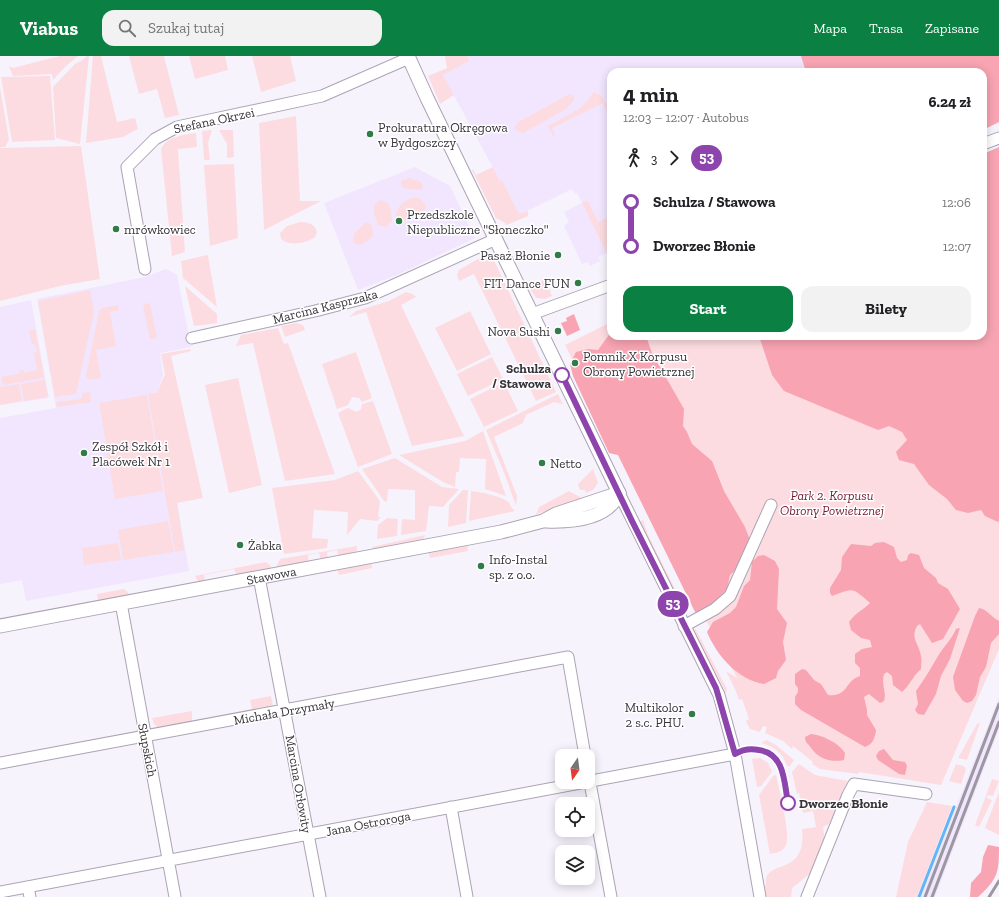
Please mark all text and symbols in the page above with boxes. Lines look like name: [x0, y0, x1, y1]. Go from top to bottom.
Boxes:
search box: [102, 10, 382, 46]
text: Viabus: [20, 17, 78, 40]
icon: search: [116, 17, 138, 39]
text: Szukaj tutaj: [148, 19, 224, 37]
text: Mapa: [814, 20, 847, 37]
text: Trasa: [869, 20, 903, 37]
text: Zapisane: [925, 20, 979, 37]
text: 4 min: [623, 81, 679, 108]
text: 6.24 zł: [929, 93, 971, 111]
street label: Stefana Okrzei: [172, 105, 256, 136]
text: 12:03 – 12:07 · Autobus: [623, 110, 749, 125]
place label: Prokuratura Okręgowa w Bydgoszczy: [378, 120, 508, 150]
marker: Prokuratura Okręgowa w Bydgoszczy: [365, 129, 375, 139]
icon: walk: [623, 147, 645, 169]
icon: forward: [663, 147, 685, 169]
text: 53: [699, 149, 714, 166]
text: 3: [651, 151, 657, 166]
text: Schulza / Stawowa: [653, 193, 776, 211]
text: 12:06: [942, 195, 971, 210]
place label: Przedszkole Niepubliczne "Słoneczko": [407, 207, 549, 237]
marker: Przedszkole Niepubliczne "Słoneczko": [394, 216, 404, 226]
place label: mrówkowiec: [124, 222, 196, 237]
marker: mrówkowiec: [111, 224, 121, 234]
text: Dworzec Błonie: [653, 237, 756, 255]
text: 12:07: [943, 239, 971, 254]
place label: Pasaż Błonie: [480, 248, 550, 263]
marker: Pasaż Błonie: [553, 250, 563, 260]
place label: FIT Dance FUN: [484, 276, 570, 291]
marker: FIT Dance FUN: [573, 278, 583, 288]
street label: Marcina Kasprzaka: [271, 286, 380, 327]
button: Start: [623, 286, 793, 332]
button: Bilety: [801, 286, 971, 332]
place label: Nova Sushi: [488, 324, 550, 339]
marker: Nova Sushi: [553, 326, 563, 336]
place label: Pomnik X Korpusu Obrony Powietrznej: [583, 349, 695, 380]
marker: Pomnik X Korpusu Obrony Powietrznej: [570, 358, 580, 368]
place label: Schulza / Stawowa: [492, 361, 551, 391]
marker: Schulza / Stawowa: [554, 367, 570, 383]
place label: Zespół Szkół i Placówek Nr 1: [92, 439, 170, 469]
marker: Zespół Szkół i Placówek Nr 1: [79, 448, 89, 458]
place label: Netto: [550, 456, 582, 471]
marker: Netto: [537, 458, 547, 468]
park label: Park 2. Korpusu Obrony Powietrznej: [780, 488, 884, 518]
place label: Żabka: [248, 538, 282, 553]
marker: Żabka: [235, 540, 245, 550]
place label: Info-Instal sp. z o.o.: [489, 552, 548, 582]
marker: Info-Instal sp. z o.o.: [476, 561, 486, 571]
street label: Stawowa: [245, 563, 298, 588]
line badge: 53: [655, 591, 691, 617]
text: 53: [666, 595, 680, 612]
street label: Michała Drzymały: [232, 695, 336, 728]
place label: Multikolor 2 s.c. PHU.: [625, 700, 684, 730]
marker: Multikolor 2 s.c. PHU.: [687, 709, 697, 719]
street label: Słupskich: [135, 722, 160, 779]
street label: Marcina Orłowity: [282, 734, 315, 835]
north arrow: [555, 749, 595, 789]
map controls: [555, 749, 595, 885]
marker: Dworzec Błonie: [780, 795, 796, 811]
place label: Dworzec Błonie: [799, 796, 889, 811]
button: locate: [555, 797, 595, 837]
street label: Jana Ostroroga: [324, 808, 413, 839]
button: layers: [555, 845, 595, 885]

